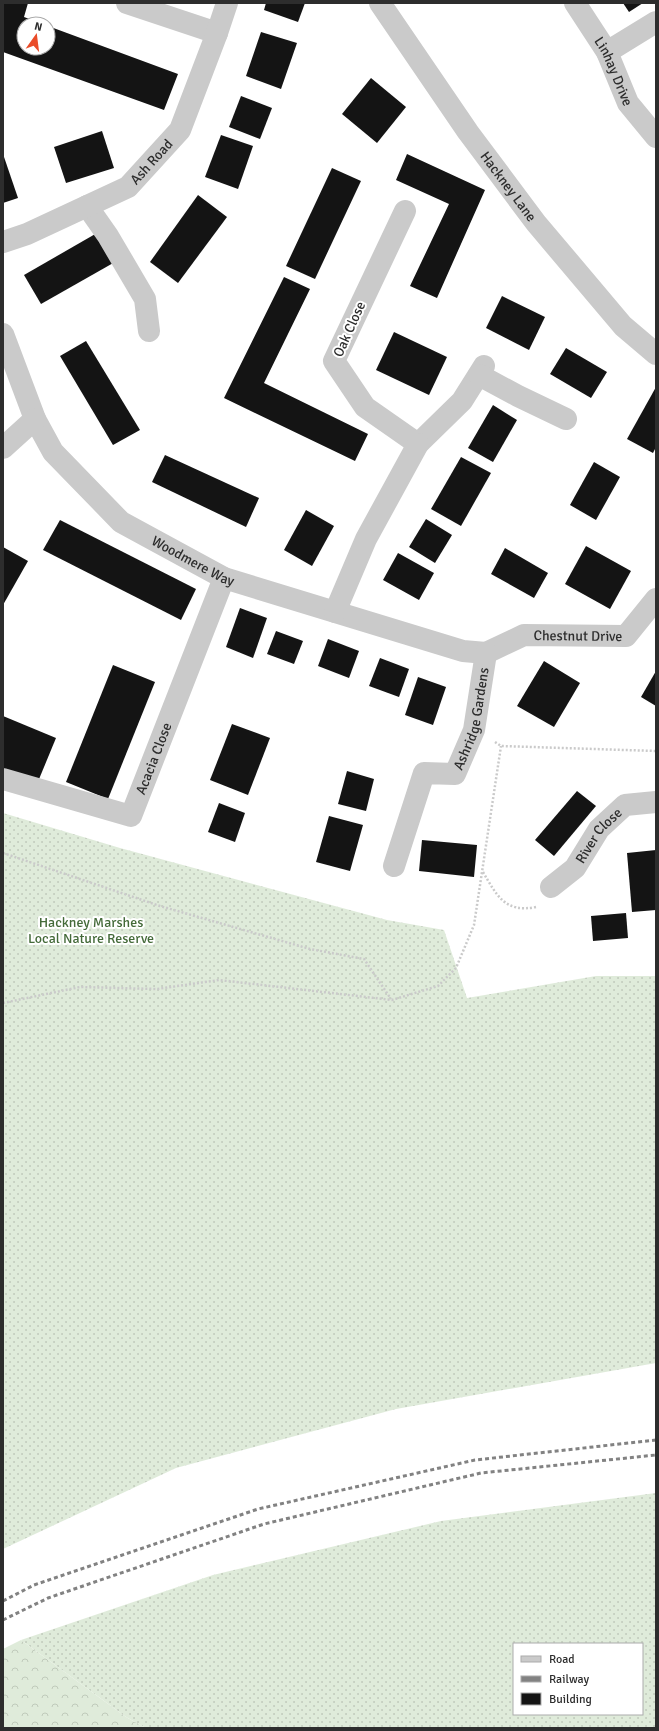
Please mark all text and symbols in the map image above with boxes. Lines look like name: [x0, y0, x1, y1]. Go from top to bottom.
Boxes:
north arrow: [16, 16, 56, 56]
text: N: [33, 20, 44, 34]
street label: Linhay Drive: [590, 34, 636, 109]
street label: Ash Road: [127, 136, 176, 188]
street label: Hackney Lane: [476, 148, 540, 225]
street label: Oak Close: [330, 299, 369, 360]
street label: Woodmere Way: [149, 532, 237, 590]
street label: Chestnut Drive: [533, 627, 622, 645]
street label: Ashridge Gardens: [450, 666, 493, 773]
street label: Acacia Close: [132, 720, 176, 797]
street label: River Close: [572, 804, 626, 867]
park label: Hackney Marshes Local Nature Reserve: [28, 914, 154, 947]
legend: [513, 1643, 643, 1715]
text: Road: [549, 1652, 575, 1667]
text: Railway: [549, 1672, 589, 1687]
text: Building: [549, 1692, 592, 1707]

